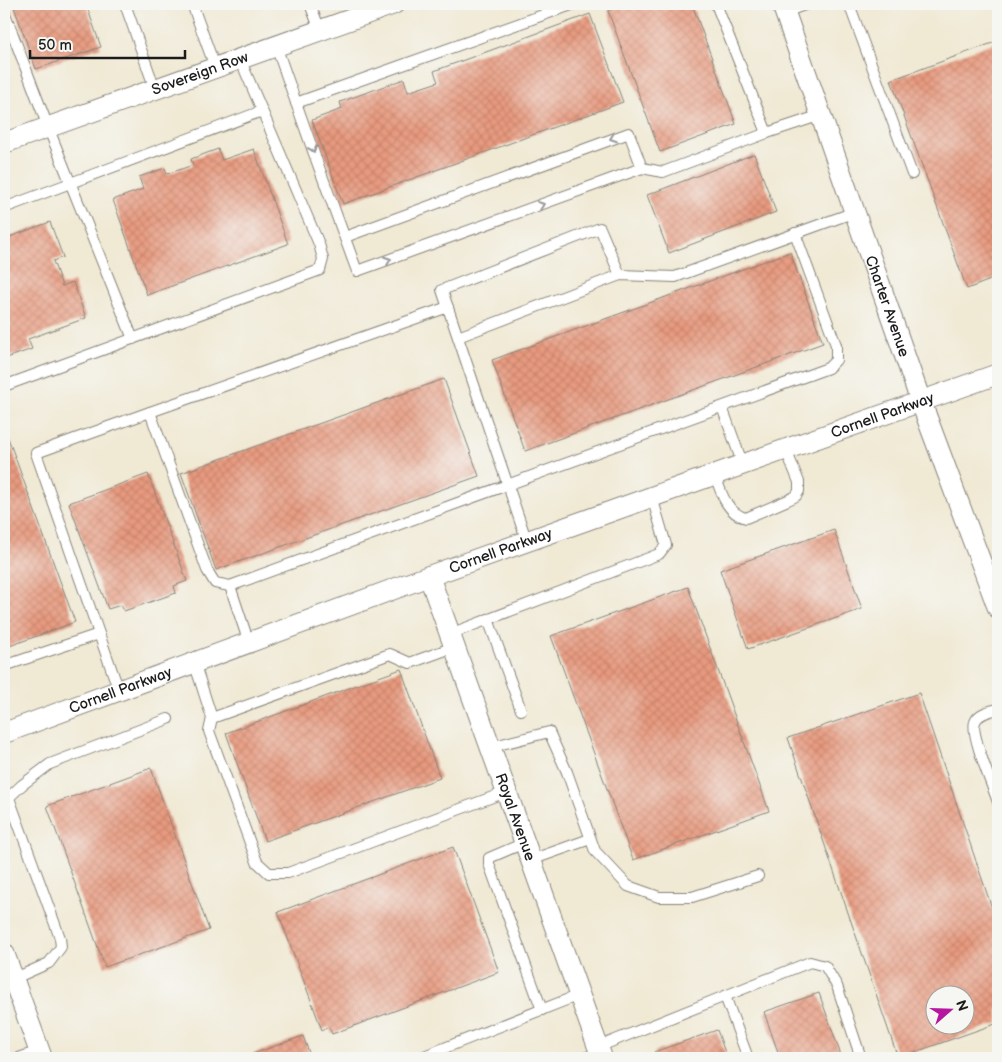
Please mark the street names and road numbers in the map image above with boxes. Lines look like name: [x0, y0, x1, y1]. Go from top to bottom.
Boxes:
street label: Sovereign Row: [149, 47, 251, 99]
street label: Charter Avenue: [861, 253, 914, 359]
street label: Cornell Parkway: [828, 388, 937, 442]
street label: Cornell Parkway: [446, 523, 555, 578]
street label: Cornell Parkway: [66, 662, 175, 718]
street label: Royal Avenue: [491, 771, 540, 863]

